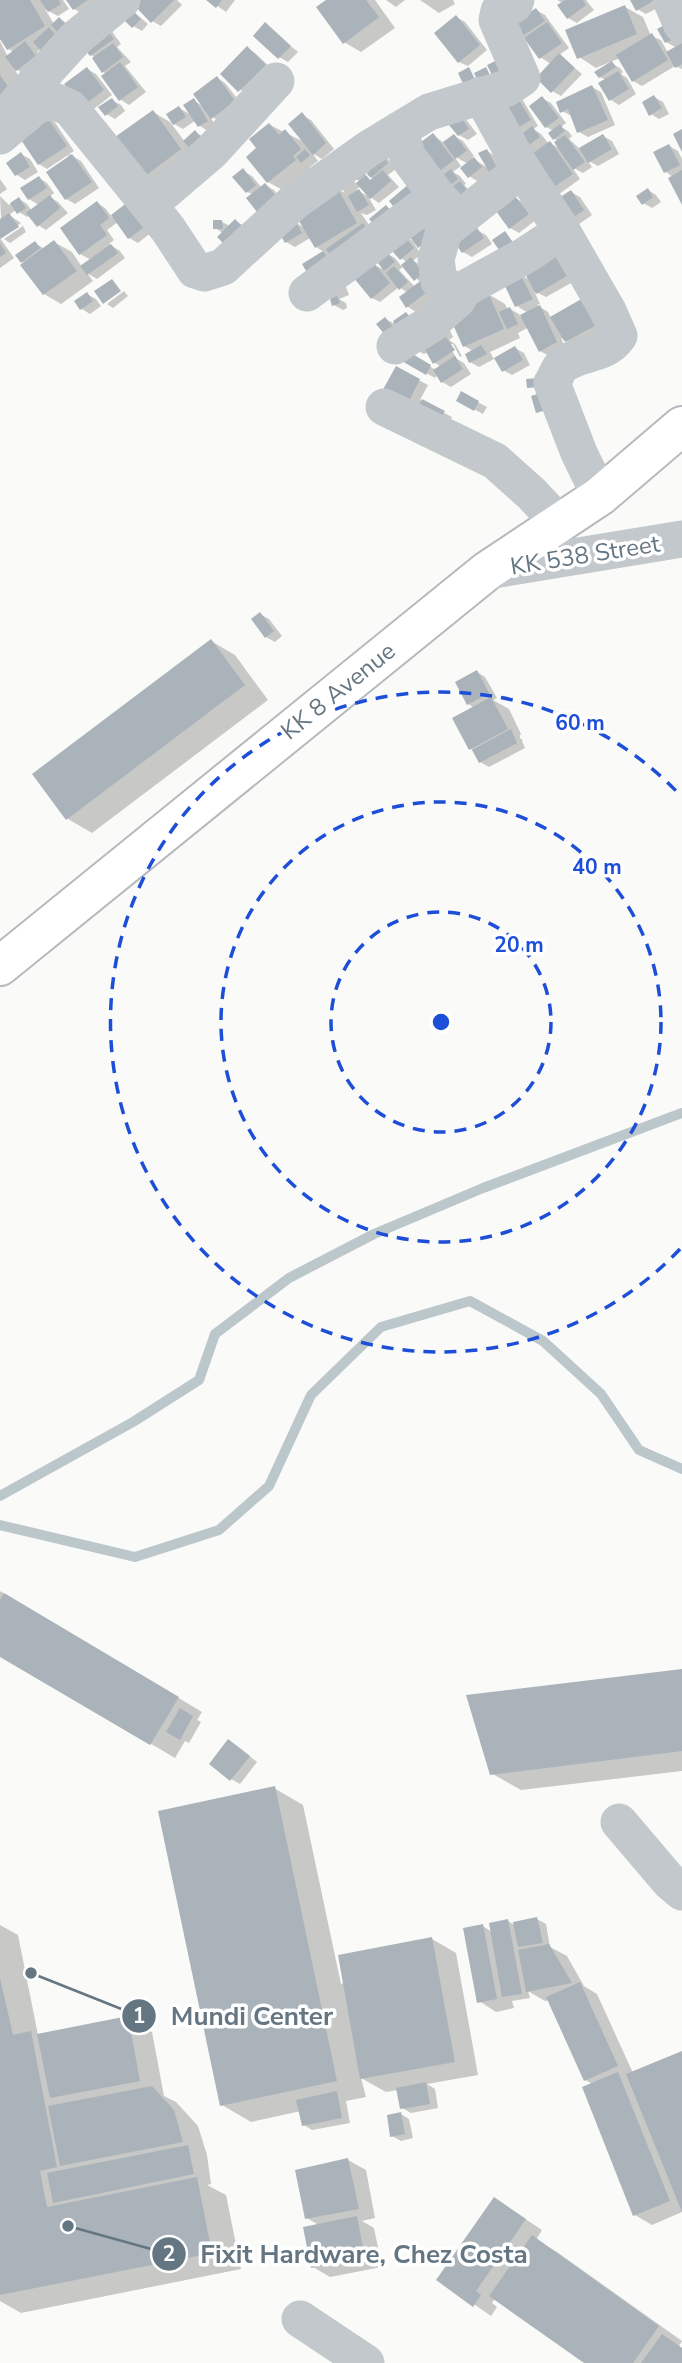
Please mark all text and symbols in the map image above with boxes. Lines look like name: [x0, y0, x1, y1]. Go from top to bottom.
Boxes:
street label: KK 538 Street: [508, 527, 663, 583]
street label: KK 8 Avenue: [274, 635, 402, 747]
text: 60 m: [555, 709, 605, 737]
text: 40 m: [572, 853, 622, 881]
text: 20 m: [494, 931, 544, 959]
centre of rings: [429, 1010, 453, 1034]
callout: Mundi Center: [121, 1993, 347, 2040]
text: Mundi Center: [171, 1999, 334, 2034]
text: 1: [133, 2002, 145, 2030]
callout: Fixit Hardware, Chez Costa: [151, 2231, 541, 2278]
text: Fixit Hardware, Chez Costa: [200, 2237, 528, 2272]
text: 2: [163, 2240, 175, 2268]

